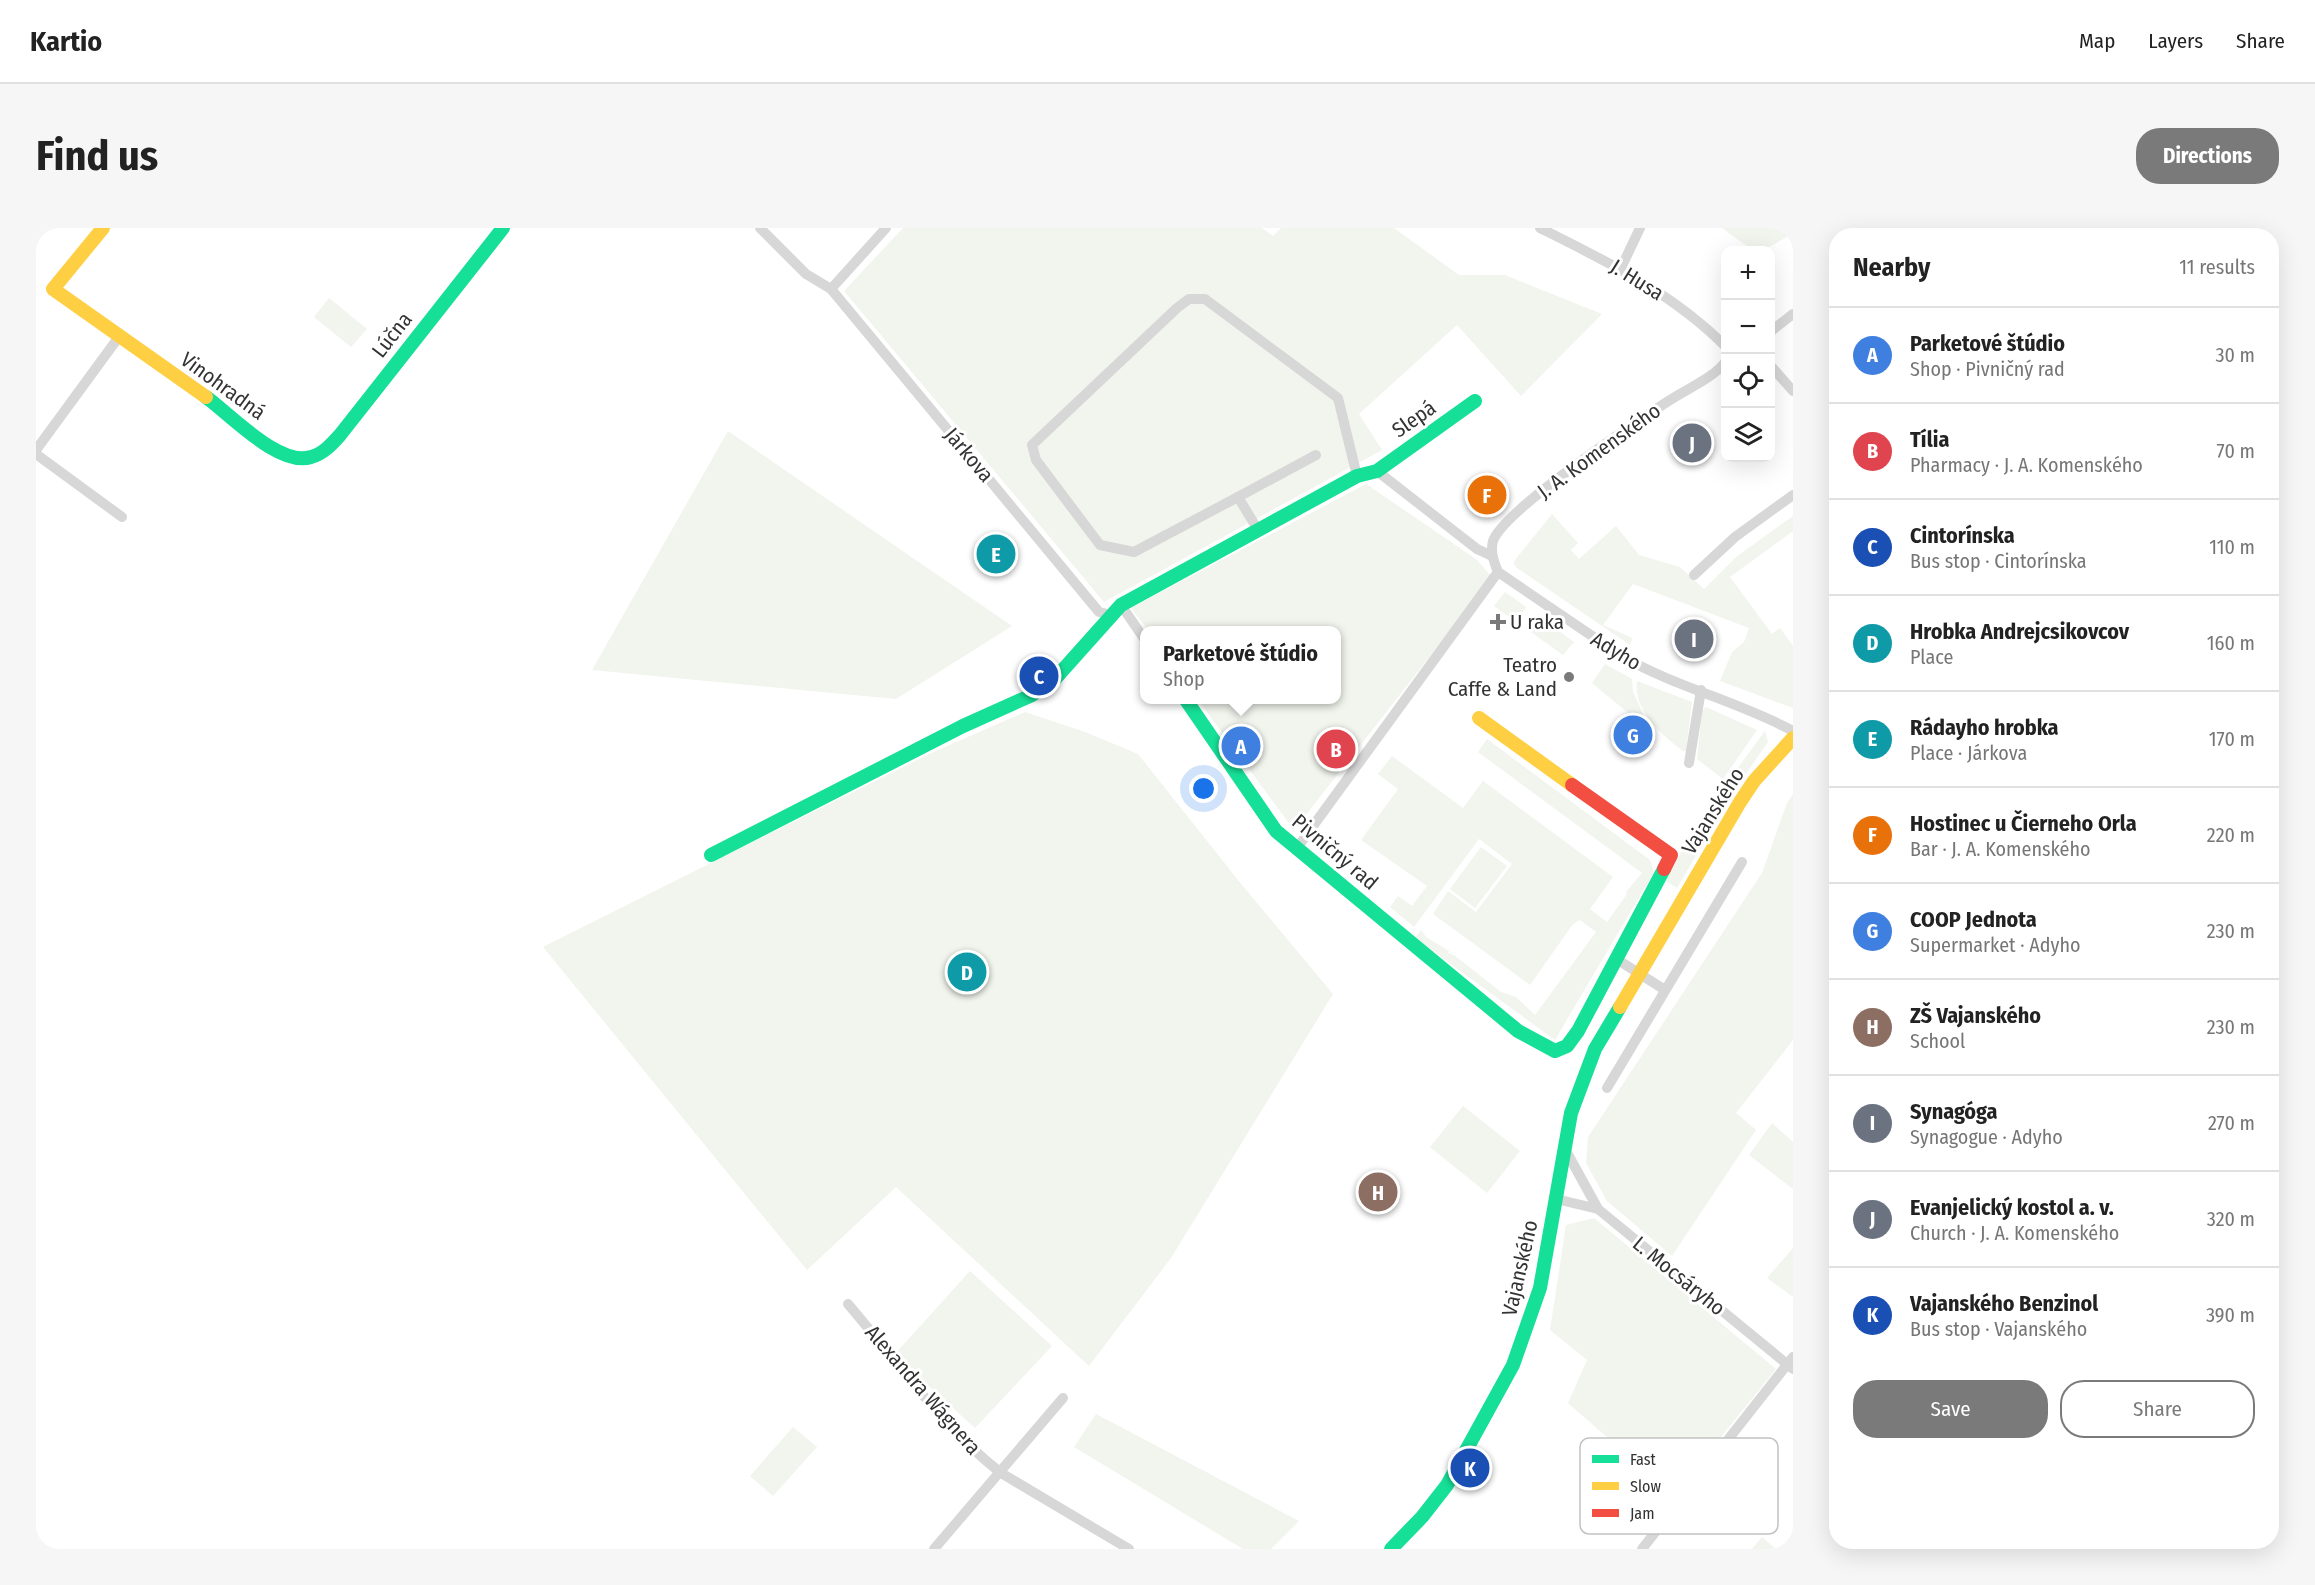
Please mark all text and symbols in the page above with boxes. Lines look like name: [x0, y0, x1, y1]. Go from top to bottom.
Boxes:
text: Kartio: [30, 25, 102, 58]
text: Map: [2079, 28, 2115, 54]
text: Layers: [2148, 28, 2203, 54]
text: Share: [2236, 28, 2285, 54]
button: Directions: [2136, 128, 2279, 184]
text: Find us: [36, 131, 158, 181]
map controls: [1721, 246, 1775, 462]
button: +: [1721, 246, 1775, 300]
text: Nearby: [1853, 252, 1930, 283]
street label: J. Husa: [1606, 254, 1668, 306]
text: 11 results: [2179, 255, 2255, 279]
button: −: [1721, 300, 1775, 354]
street label: Lúčna: [366, 307, 418, 363]
text: Parketové štúdio: [1910, 330, 2065, 357]
text: A: [1867, 343, 1878, 367]
text: 30 m: [2215, 343, 2255, 367]
street label: Vinohradná: [175, 346, 271, 426]
button: locate: [1721, 354, 1775, 408]
text: Shop · Pivničný rad: [1910, 357, 2065, 381]
street label: Slepá: [1387, 395, 1441, 443]
street label: J. A. Komenského: [1532, 398, 1666, 504]
button: layers: [1721, 408, 1775, 462]
pin: J: [1672, 420, 1712, 466]
street label: Járkova: [939, 422, 999, 488]
text: Tília: [1910, 426, 1949, 453]
text: B: [1867, 439, 1878, 463]
text: 70 m: [2217, 439, 2255, 463]
text: Pharmacy · J. A. Komenského: [1910, 453, 2143, 477]
pin: F: [1468, 472, 1506, 518]
text: Cintorínska: [1910, 522, 2015, 549]
pin: E: [976, 532, 1016, 576]
text: C: [1867, 535, 1878, 559]
text: 110 m: [2209, 535, 2255, 559]
text: Bus stop · Cintorínska: [1910, 549, 2087, 573]
place label: U raka: [1510, 609, 1564, 635]
marker: U raka: [1491, 615, 1505, 629]
pin: I: [1674, 616, 1714, 662]
text: Hrobka Andrejcsikovcov: [1910, 618, 2129, 645]
popup: [1140, 626, 1341, 704]
street label: Adyho: [1586, 626, 1646, 676]
text: D: [1867, 631, 1878, 655]
text: 160 m: [2207, 631, 2255, 655]
text: Parketové štúdio: [1163, 640, 1318, 667]
text: Place: [1910, 645, 1953, 669]
place label: Teatro Caffe & Land: [1448, 652, 1557, 702]
pin: C: [1020, 654, 1058, 698]
text: Shop: [1163, 667, 1205, 691]
marker: Teatro Caffe & Land: [1562, 670, 1576, 684]
pin: G: [1614, 712, 1652, 758]
text: Rádayho hrobka: [1910, 714, 2058, 741]
pin: A: [1222, 724, 1260, 768]
pin: B: [1316, 726, 1356, 772]
text: E: [1868, 727, 1877, 751]
text: 170 m: [2209, 727, 2255, 751]
text: Place · Járkova: [1910, 741, 2027, 765]
street label: Vajanského: [1676, 763, 1750, 859]
your location: [1189, 774, 1218, 803]
street label: Pivničný rad: [1287, 808, 1383, 896]
text: Hostinec u Čierneho Orla: [1910, 810, 2137, 837]
text: F: [1868, 823, 1877, 847]
text: 220 m: [2207, 823, 2255, 847]
text: Bar · J. A. Komenského: [1910, 837, 2091, 861]
text: COOP Jednota: [1910, 906, 2037, 933]
text: G: [1867, 919, 1878, 943]
text: 230 m: [2207, 919, 2255, 943]
text: Supermarket · Adyho: [1910, 933, 2080, 957]
pin: D: [948, 950, 986, 994]
text: ZŠ Vajanského: [1910, 1002, 2041, 1029]
text: H: [1866, 1015, 1879, 1039]
text: 230 m: [2207, 1015, 2255, 1039]
text: School: [1910, 1029, 1965, 1053]
text: Synagóga: [1910, 1098, 1997, 1125]
text: I: [1870, 1111, 1875, 1135]
text: 270 m: [2208, 1111, 2255, 1135]
text: Synagogue · Adyho: [1910, 1125, 2063, 1149]
pin: H: [1358, 1170, 1398, 1214]
text: Evanjelický kostol a. v.: [1910, 1194, 2114, 1221]
text: J: [1870, 1207, 1875, 1231]
text: 320 m: [2207, 1207, 2255, 1231]
street label: Vajanského: [1496, 1218, 1544, 1318]
text: Church · J. A. Komenského: [1910, 1221, 2119, 1245]
street label: L. Mocsáryho: [1627, 1231, 1731, 1321]
text: Vajanského Benzinol: [1910, 1290, 2098, 1317]
text: K: [1867, 1303, 1878, 1327]
text: 390 m: [2206, 1303, 2255, 1327]
text: Bus stop · Vajanského: [1910, 1317, 2087, 1341]
street label: Alexandra Wágnera: [860, 1320, 986, 1460]
button: Save: [1853, 1380, 2048, 1438]
button: Share: [2060, 1380, 2255, 1438]
legend: [1580, 1438, 1778, 1534]
pin: K: [1450, 1446, 1490, 1490]
text: Fast: [1630, 1450, 1657, 1469]
text: Slow: [1630, 1477, 1661, 1496]
text: Jam: [1630, 1504, 1655, 1523]

